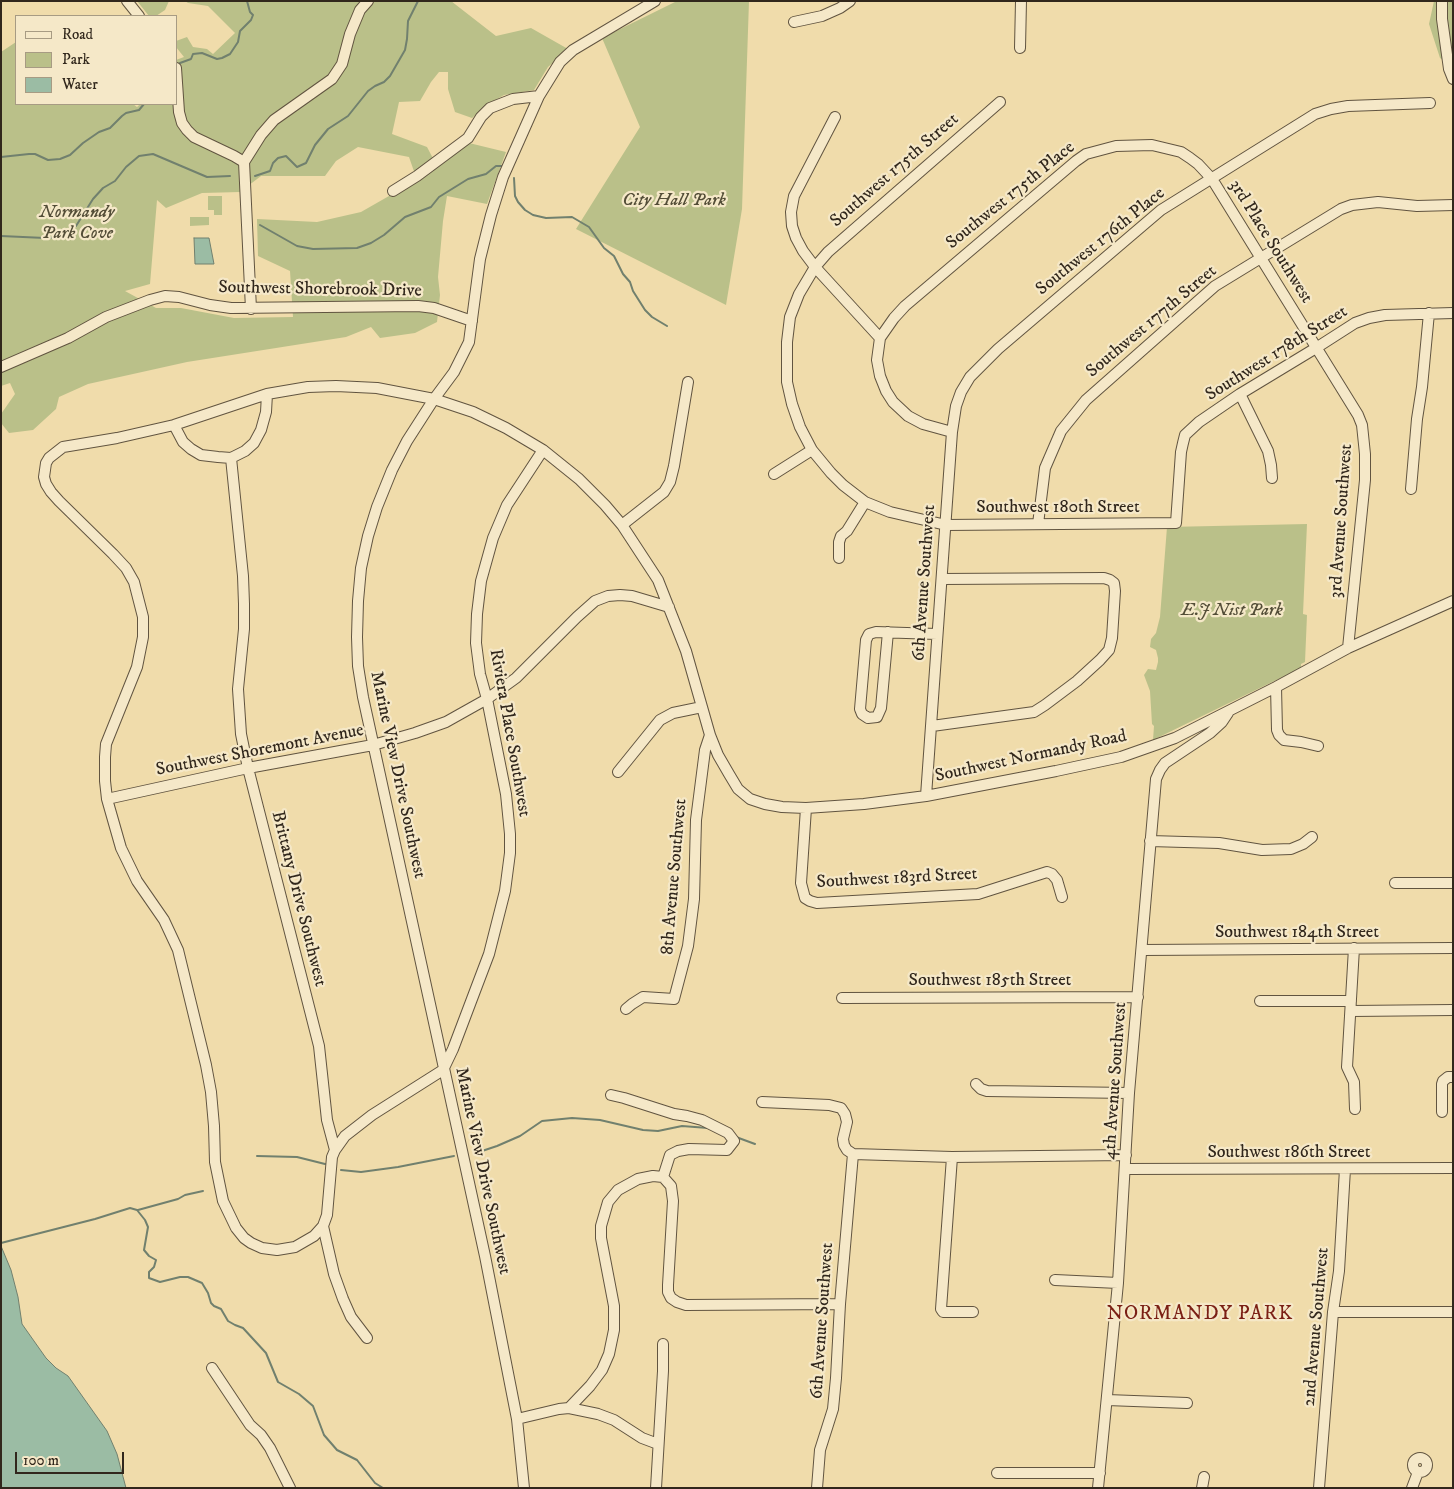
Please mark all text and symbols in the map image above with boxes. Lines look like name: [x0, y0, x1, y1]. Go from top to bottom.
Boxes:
legend: [15, 15, 178, 105]
text: Road: [62, 25, 93, 44]
text: Park: [62, 50, 90, 69]
text: Water: [62, 75, 98, 94]
street label: Southwest 175th Street: [826, 109, 964, 233]
street label: Southwest 175th Place: [942, 138, 1080, 254]
street label: 3rd Place Southwest: [1223, 176, 1317, 308]
street label: Southwest 176th Place: [1032, 183, 1170, 301]
park label: City Hall Park: [622, 190, 726, 212]
park label: Normandy Park Cove: [40, 202, 114, 244]
street label: Southwest 177th Street: [1082, 261, 1222, 383]
street label: Southwest Shorebrook Drive: [218, 277, 422, 303]
street label: Southwest 178th Street: [1202, 302, 1352, 406]
street label: 3rd Avenue Southwest: [1326, 443, 1358, 599]
street label: Southwest 180th Street: [976, 497, 1140, 519]
street label: 6th Avenue Southwest: [909, 504, 941, 662]
park label: E.J Nist Park: [1181, 600, 1283, 622]
street label: Riviera Place Southwest: [484, 647, 534, 819]
street label: Marine View Drive Southwest: [364, 669, 430, 881]
street label: Southwest Shoremont Avenue: [154, 720, 366, 782]
street label: Southwest Normandy Road: [933, 726, 1129, 788]
street label: 8th Avenue Southwest: [657, 798, 693, 956]
street label: Brittany Drive Southwest: [266, 809, 330, 989]
street label: Southwest 183rd Street: [816, 864, 978, 894]
street label: Southwest 184th Street: [1215, 922, 1379, 944]
street label: Southwest 185th Street: [909, 970, 1071, 992]
street label: 4th Avenue Southwest: [1100, 1001, 1132, 1161]
street label: Marine View Drive Southwest: [449, 1065, 515, 1277]
street label: Southwest 186th Street: [1207, 1142, 1371, 1164]
street label: 6th Avenue Southwest: [807, 1242, 839, 1400]
street label: 2nd Avenue Southwest: [1299, 1247, 1335, 1407]
district label: NORMANDY PARK: [1105, 1303, 1295, 1327]
scale bar: [18, 1442, 126, 1474]
text: 100 m: [23, 1451, 59, 1470]

